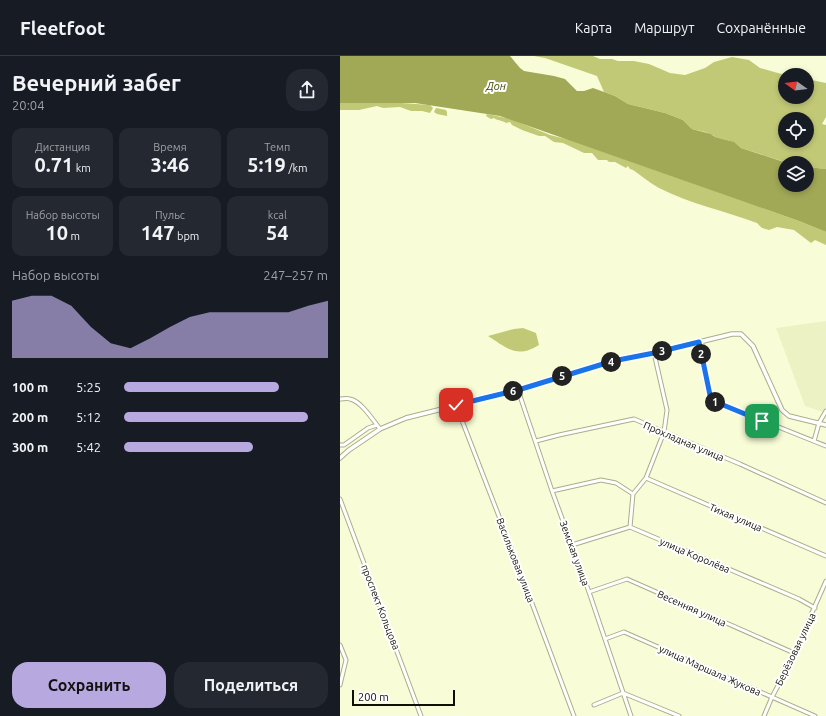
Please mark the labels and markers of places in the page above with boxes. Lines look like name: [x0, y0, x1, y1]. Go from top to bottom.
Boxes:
pin: 3: [652, 341, 672, 361]
pin: 2: [691, 344, 711, 364]
pin: 4: [601, 352, 621, 372]
pin: 5: [552, 366, 572, 386]
pin: 6: [503, 381, 523, 401]
pin: [439, 388, 473, 422]
pin: 1: [705, 392, 725, 412]
pin: [745, 404, 779, 438]

